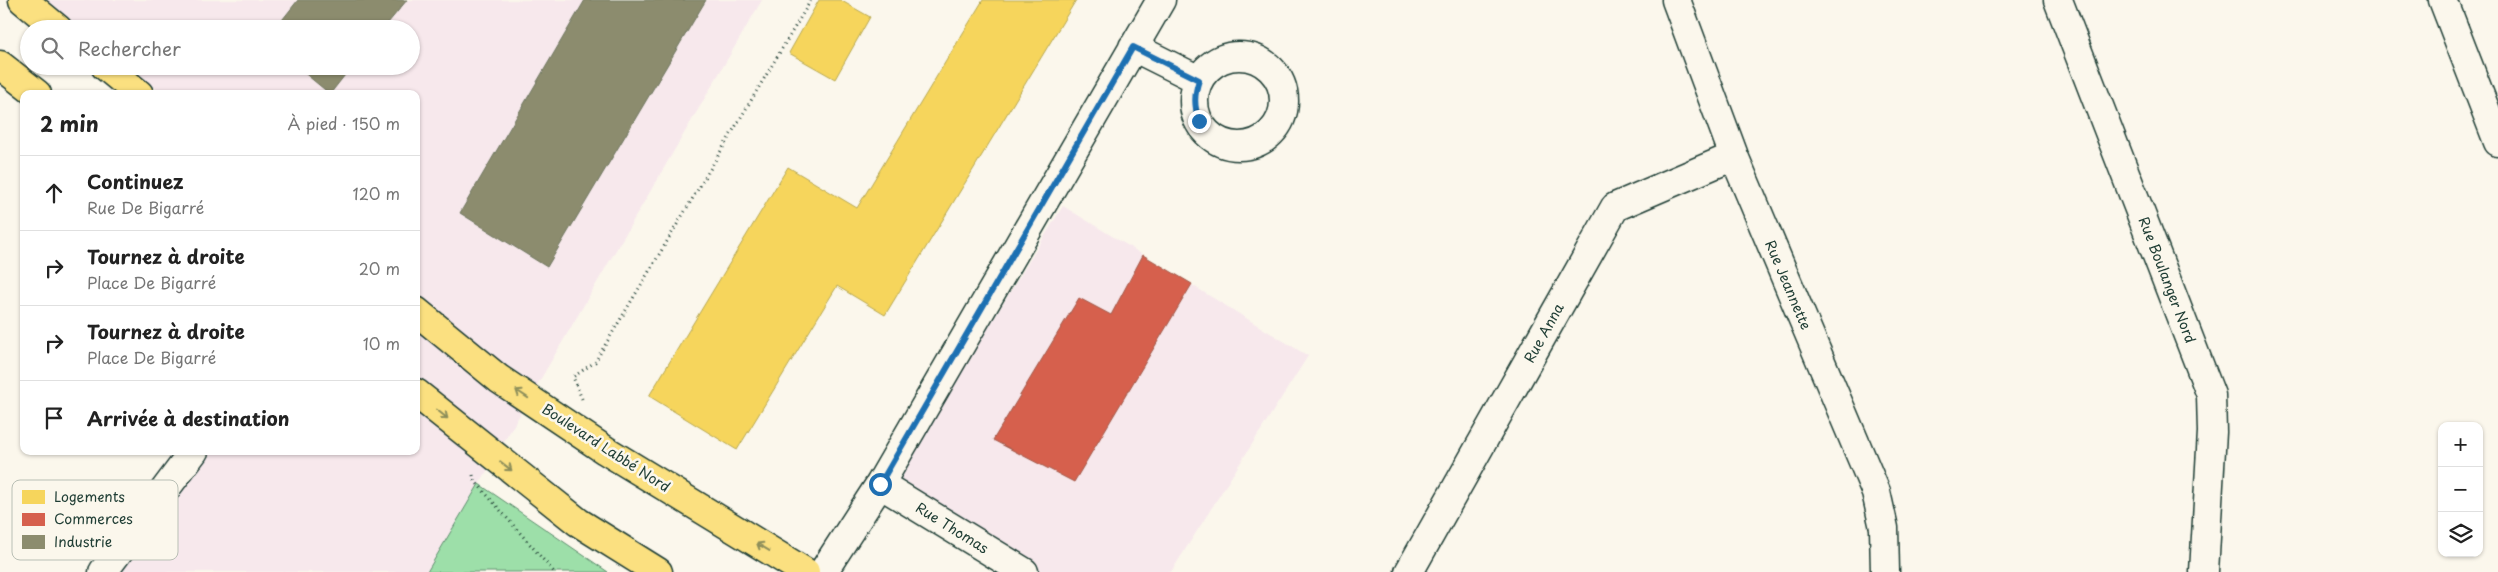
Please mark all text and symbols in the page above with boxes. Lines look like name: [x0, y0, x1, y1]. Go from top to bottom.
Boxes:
search box: [20, 20, 420, 75]
icon: search: [38, 34, 66, 62]
text: Rechercher: [78, 34, 181, 62]
text: 2 min: [40, 107, 99, 139]
route end: [1188, 110, 1211, 133]
text: À pied · 150 m: [287, 111, 400, 135]
text: Continuez: [87, 167, 184, 195]
icon: ahead: [40, 179, 68, 207]
text: 120 m: [353, 181, 400, 205]
text: Rue De Bigarré: [87, 195, 204, 219]
street label: Rue Boulanger Nord: [2134, 213, 2201, 346]
street label: Rue Jeannette: [1760, 237, 1817, 333]
text: Tournez à droite: [87, 242, 245, 270]
icon: right: [40, 254, 68, 282]
text: 20 m: [359, 256, 400, 280]
text: Place De Bigarré: [87, 270, 216, 294]
street label: Rue Anna: [1519, 299, 1569, 366]
text: Tournez à droite: [87, 317, 245, 345]
icon: right: [40, 329, 68, 357]
text: 10 m: [363, 331, 400, 355]
text: Place De Bigarré: [87, 345, 216, 369]
one-way arrow: [516, 389, 530, 399]
street label: Boulevard Labbé Nord: [538, 398, 674, 497]
icon: arrive: [40, 404, 68, 432]
text: Arrivée à destination: [87, 404, 290, 432]
one-way arrow: [435, 409, 448, 420]
map controls: [2438, 422, 2483, 557]
button: +: [2438, 422, 2483, 467]
one-way arrow: [499, 460, 512, 471]
button: −: [2438, 467, 2483, 512]
route start: [869, 473, 892, 496]
legend: [12, 480, 178, 560]
text: Logements: [54, 486, 125, 507]
street label: Rue Thomas: [912, 497, 993, 558]
text: Commerces: [54, 508, 133, 529]
button: layers: [2438, 512, 2483, 557]
text: Industrie: [54, 531, 112, 552]
one-way arrow: [756, 542, 770, 552]

